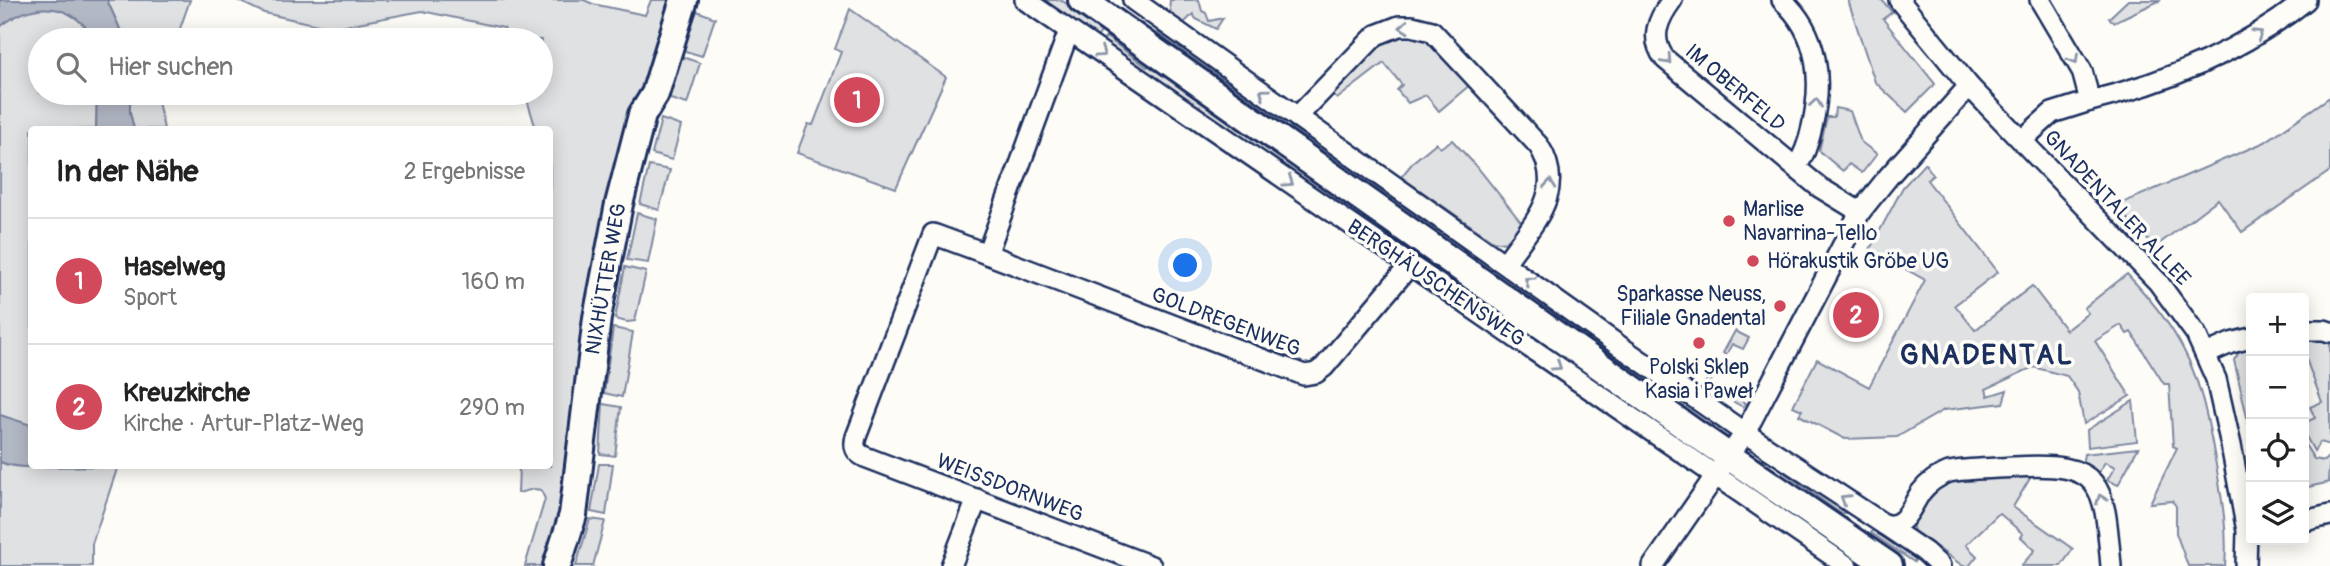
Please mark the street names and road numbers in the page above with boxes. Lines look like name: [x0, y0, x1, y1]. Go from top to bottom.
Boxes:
street label: IM OBERFELD: [1679, 38, 1791, 138]
street label: GNADENTALER ALLEE: [2038, 124, 2196, 292]
street label: NIXHÜTTER WEG: [579, 201, 633, 357]
street label: BERGHÄUSCHENSWEG: [1342, 213, 1530, 353]
street label: GOLDREGENWEG: [1148, 281, 1304, 363]
street label: WEISSDORNWEG: [933, 448, 1087, 528]

